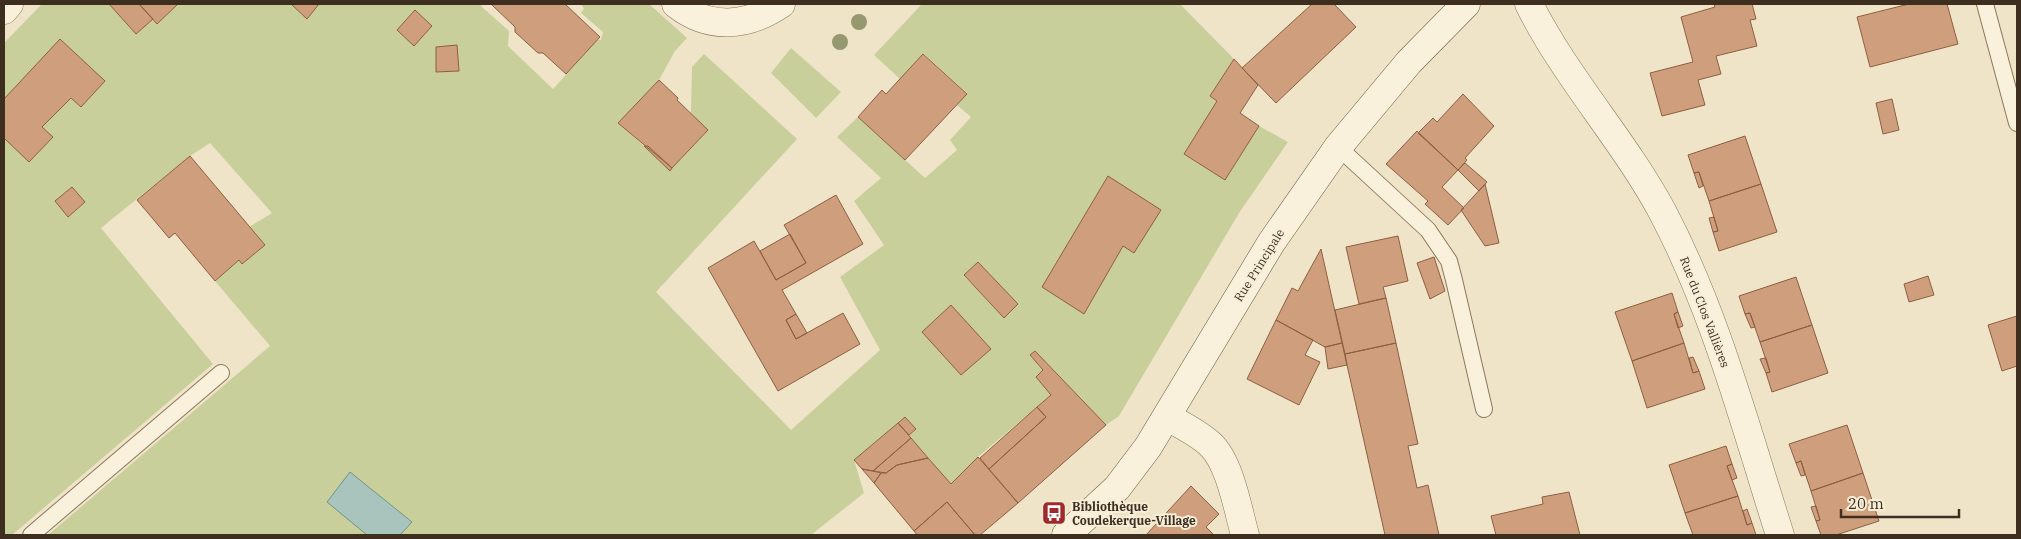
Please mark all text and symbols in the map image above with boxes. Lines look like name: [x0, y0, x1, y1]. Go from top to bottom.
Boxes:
street label: Rue Principale: [1231, 226, 1287, 304]
street label: Rue du Clos Vallières: [1677, 254, 1733, 370]
scale bar: [1841, 486, 1958, 518]
text: 20 m: [1848, 494, 1884, 513]
place label: Bibliothèque Coudekerque-Village: [1072, 499, 1196, 528]
bus stop icon: Bibliothèque Coudekerque-Village: [1041, 500, 1067, 526]

